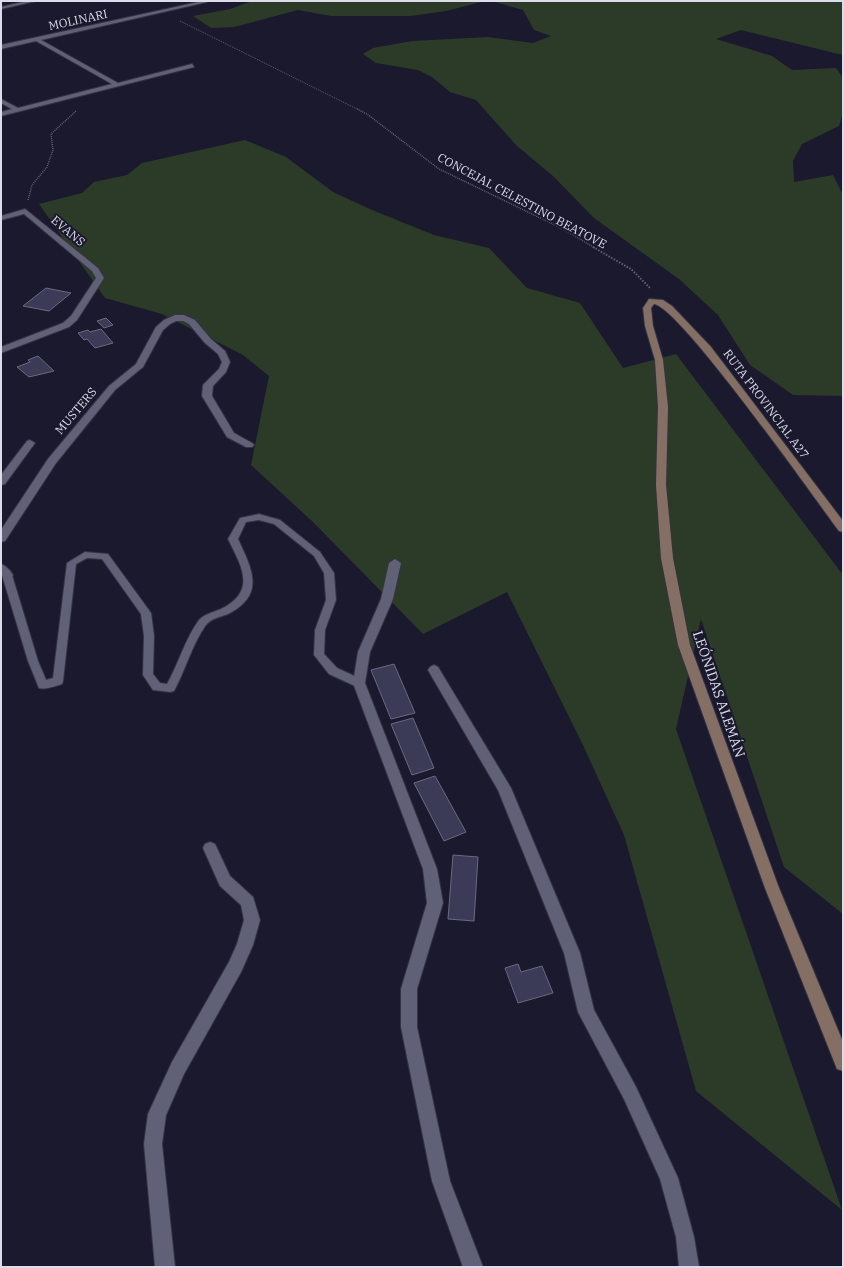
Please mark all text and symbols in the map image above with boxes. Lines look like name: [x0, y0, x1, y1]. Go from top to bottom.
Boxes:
street label: MOLINARI: [47, 6, 109, 33]
street label: CONCEJAL CELESTINO BEATOVE: [435, 150, 609, 252]
street label: EVANS: [48, 212, 88, 249]
street label: RUTA PROVINCIAL A27: [720, 346, 812, 461]
street label: MUSTERS: [52, 384, 100, 437]
street label: LEÓNIDAS ALEMÁN: [689, 628, 750, 760]

